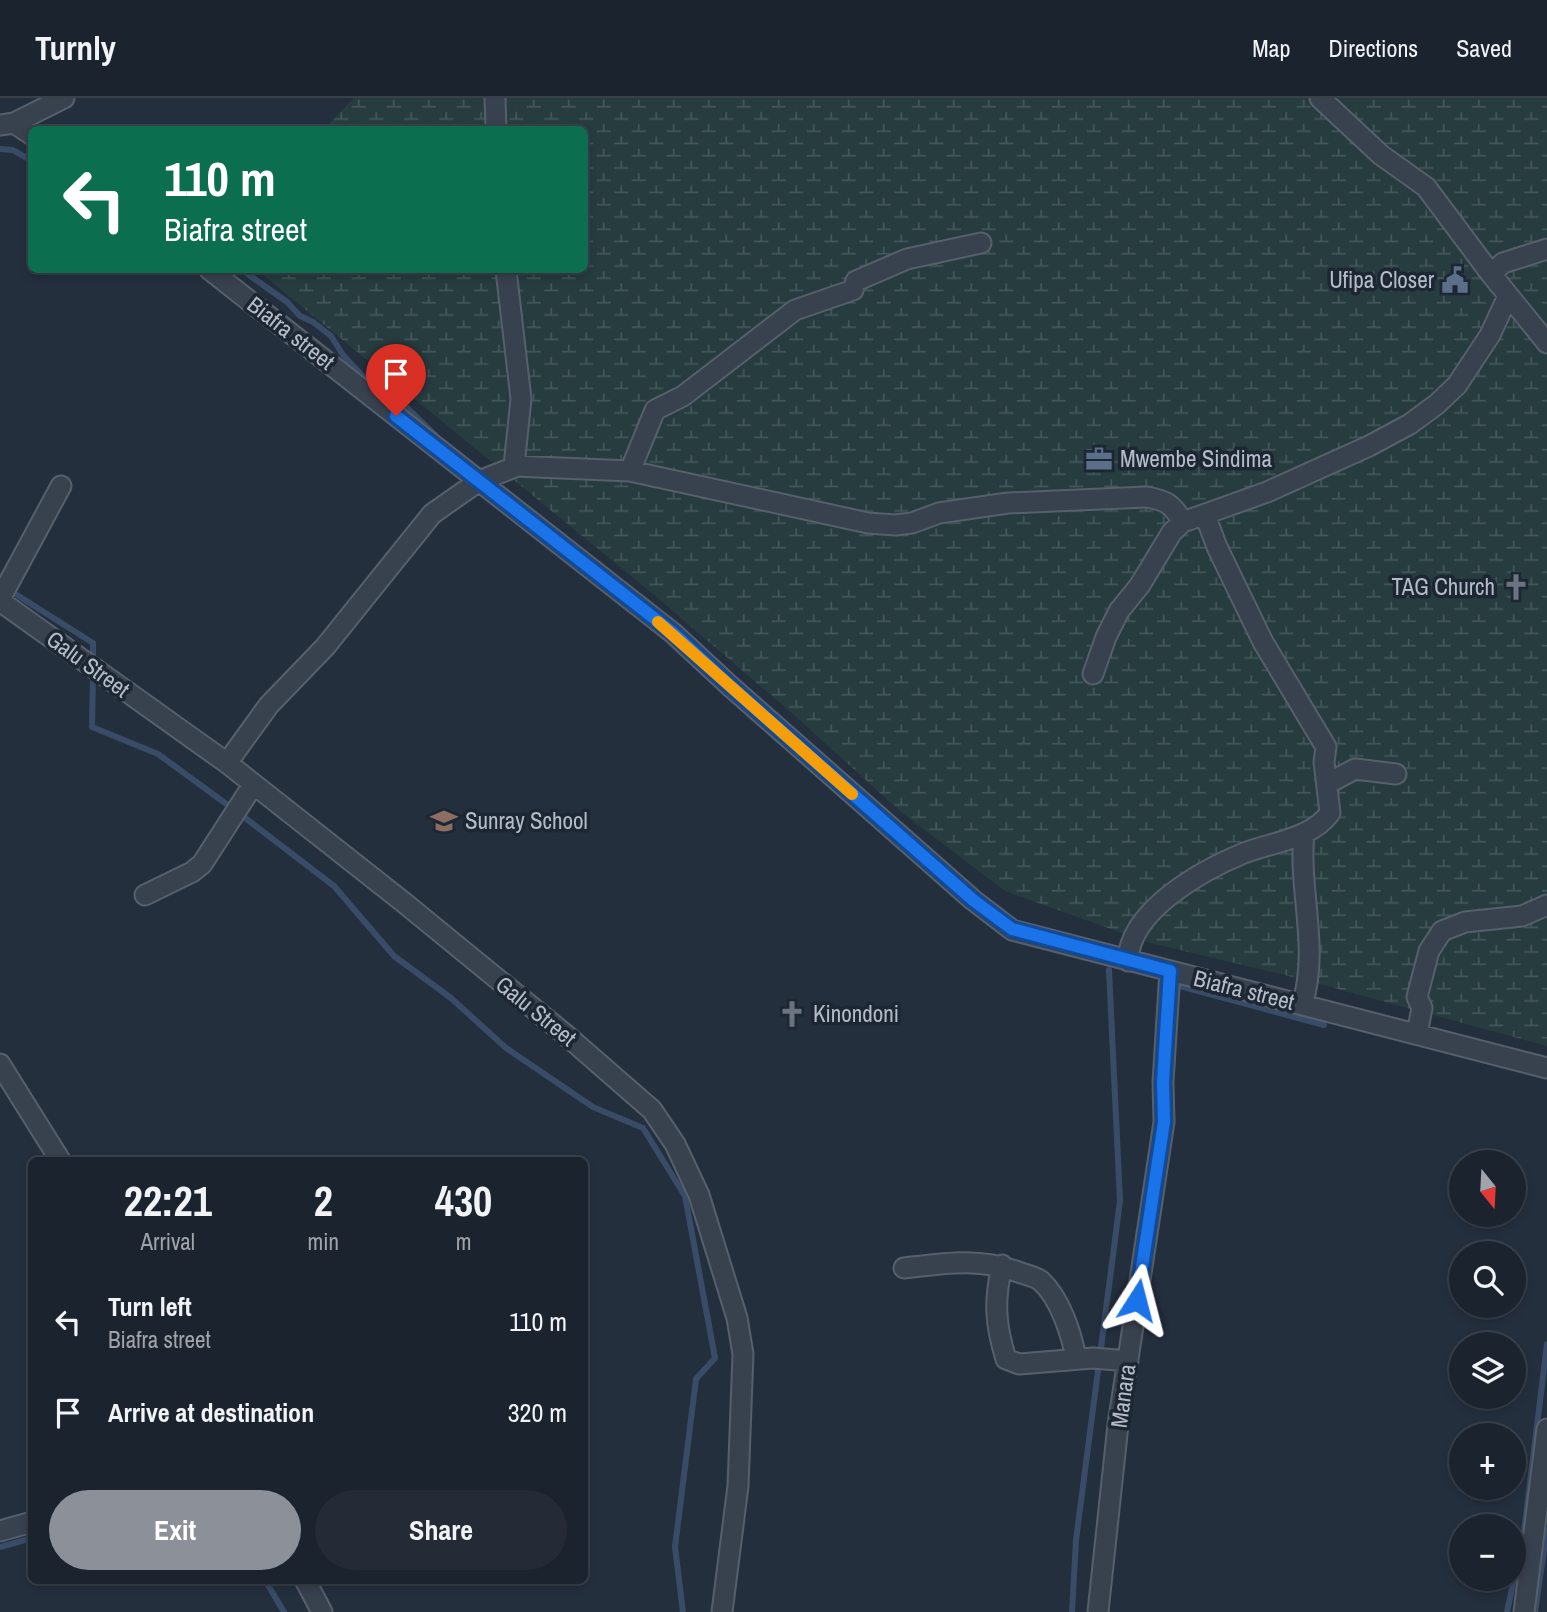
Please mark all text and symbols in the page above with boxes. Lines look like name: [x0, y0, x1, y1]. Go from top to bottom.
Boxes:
text: Turnly: [35, 26, 116, 70]
text: Map: [1252, 32, 1290, 64]
text: Directions: [1328, 32, 1418, 64]
text: Saved: [1456, 32, 1512, 64]
text: 110 m: [164, 145, 276, 211]
icon: left: [49, 154, 140, 245]
text: Biafra street: [164, 208, 307, 251]
place label: Ufipa Closer: [1329, 264, 1435, 295]
public building icon: Ufipa Closer: [1440, 265, 1470, 295]
street label: Biafra street: [241, 289, 341, 376]
pin: [366, 344, 426, 416]
icon: arrive: [377, 355, 415, 393]
place label: Mwembe Sindima: [1120, 443, 1272, 474]
office icon: Mwembe Sindima: [1084, 444, 1114, 474]
place label: TAG Church: [1392, 571, 1495, 602]
church icon: TAG Church: [1501, 572, 1531, 602]
street label: Galu Street: [41, 623, 136, 704]
place label: Sunray School: [465, 805, 588, 836]
school or university icon: Sunray School: [429, 806, 459, 836]
street label: Biafra street: [1191, 962, 1298, 1017]
street label: Galu Street: [489, 969, 583, 1053]
place label: Kinondoni: [813, 998, 899, 1029]
church icon: Kinondoni: [777, 999, 807, 1029]
north arrow: [1449, 1150, 1526, 1227]
map controls: [1449, 1150, 1526, 1591]
text: 22:21: [124, 1173, 212, 1229]
text: 2: [314, 1173, 333, 1229]
text: 430: [435, 1173, 492, 1229]
text: Arrival: [141, 1226, 195, 1257]
text: min: [308, 1226, 339, 1257]
text: m: [456, 1226, 471, 1257]
button: search: [1449, 1241, 1526, 1318]
position arrow: [1100, 1263, 1174, 1337]
text: Turn left: [108, 1289, 192, 1324]
icon: left: [49, 1303, 87, 1341]
text: 110 m: [509, 1304, 567, 1339]
text: Biafra street: [108, 1324, 211, 1355]
button: layers: [1449, 1332, 1526, 1409]
street label: Manara: [1103, 1362, 1142, 1430]
icon: arrive: [49, 1394, 87, 1432]
text: Arrive at destination: [108, 1395, 314, 1430]
text: 320 m: [508, 1395, 567, 1430]
button: +: [1449, 1423, 1526, 1500]
button: Exit: [49, 1490, 301, 1570]
button: Share: [315, 1490, 567, 1570]
button: −: [1449, 1514, 1526, 1591]

